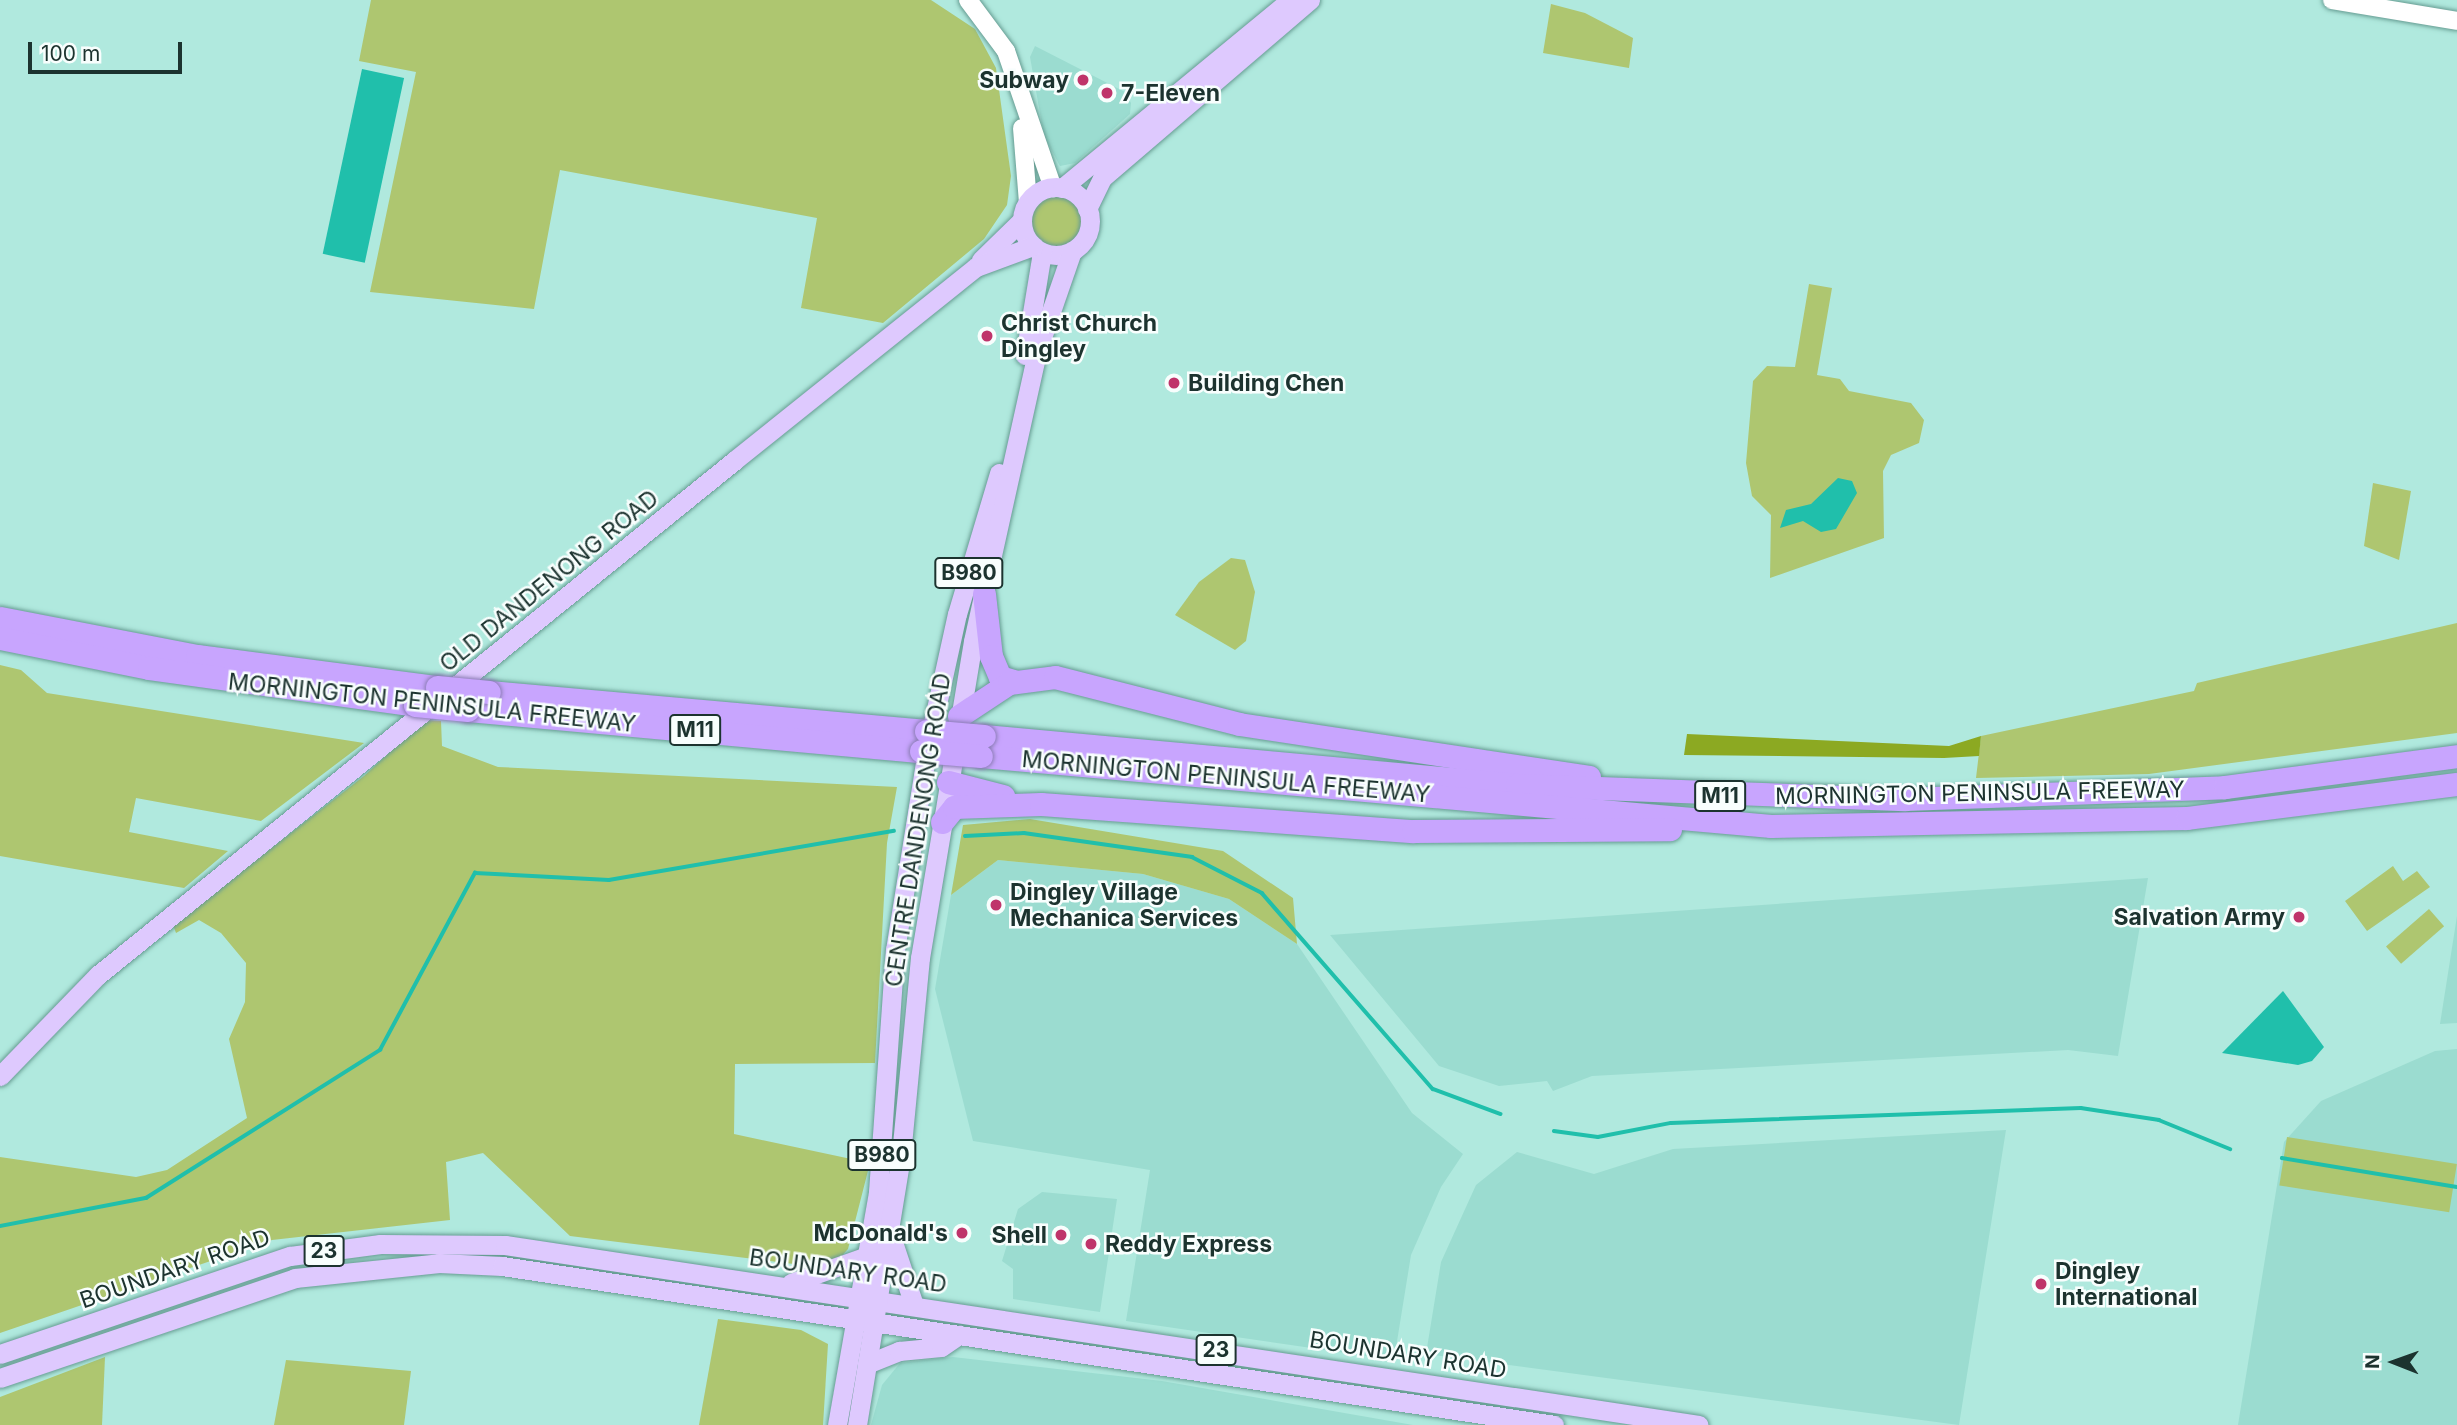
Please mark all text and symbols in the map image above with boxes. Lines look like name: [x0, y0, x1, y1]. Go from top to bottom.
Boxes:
scale bar: [32, 28, 186, 72]
text: 100 m: [41, 41, 100, 66]
place label: Subway: [979, 66, 1069, 94]
marker: Subway: [1075, 72, 1091, 88]
place label: 7-Eleven: [1121, 79, 1220, 107]
marker: 7-Eleven: [1099, 85, 1115, 101]
place label: Christ Church Dingley: [1001, 309, 1157, 363]
marker: Christ Church Dingley: [979, 328, 995, 344]
place label: Building Chen: [1188, 369, 1344, 397]
marker: Building Chen: [1166, 375, 1182, 391]
street label: OLD DANDENONG ROAD: [434, 484, 664, 678]
road number: B980: [934, 556, 1004, 590]
street label: MORNINGTON PENINSULA FREEWAY: [227, 668, 637, 738]
street label: CENTRE DANDENONG ROAD: [880, 671, 956, 989]
road number: M11: [669, 712, 721, 748]
street label: MORNINGTON PENINSULA FREEWAY: [1021, 745, 1431, 809]
street label: MORNINGTON PENINSULA FREEWAY: [1775, 776, 2185, 810]
road number: M11: [1694, 778, 1746, 814]
place label: Dingley Village Mechanica Services: [1010, 878, 1238, 932]
marker: Dingley Village Mechanica Services: [988, 897, 1004, 913]
place label: Salvation Army: [2114, 903, 2285, 931]
marker: Salvation Army: [2291, 909, 2307, 925]
road number: B980: [847, 1138, 917, 1172]
place label: McDonald's: [813, 1219, 948, 1247]
place label: Shell: [991, 1221, 1047, 1249]
street label: BOUNDARY ROAD: [76, 1224, 274, 1314]
marker: McDonald's: [954, 1225, 970, 1241]
marker: Shell: [1053, 1227, 1069, 1243]
place label: Reddy Express: [1105, 1230, 1272, 1258]
road number: 23: [303, 1234, 345, 1268]
marker: Reddy Express: [1083, 1236, 1099, 1252]
street label: BOUNDARY ROAD: [747, 1243, 949, 1299]
place label: Dingley International: [2055, 1257, 2198, 1311]
marker: Dingley International: [2033, 1276, 2049, 1292]
street label: BOUNDARY ROAD: [1307, 1326, 1509, 1384]
north arrow: [2359, 1327, 2429, 1397]
road number: 23: [1195, 1332, 1237, 1368]
text: N: [2361, 1354, 2384, 1369]

